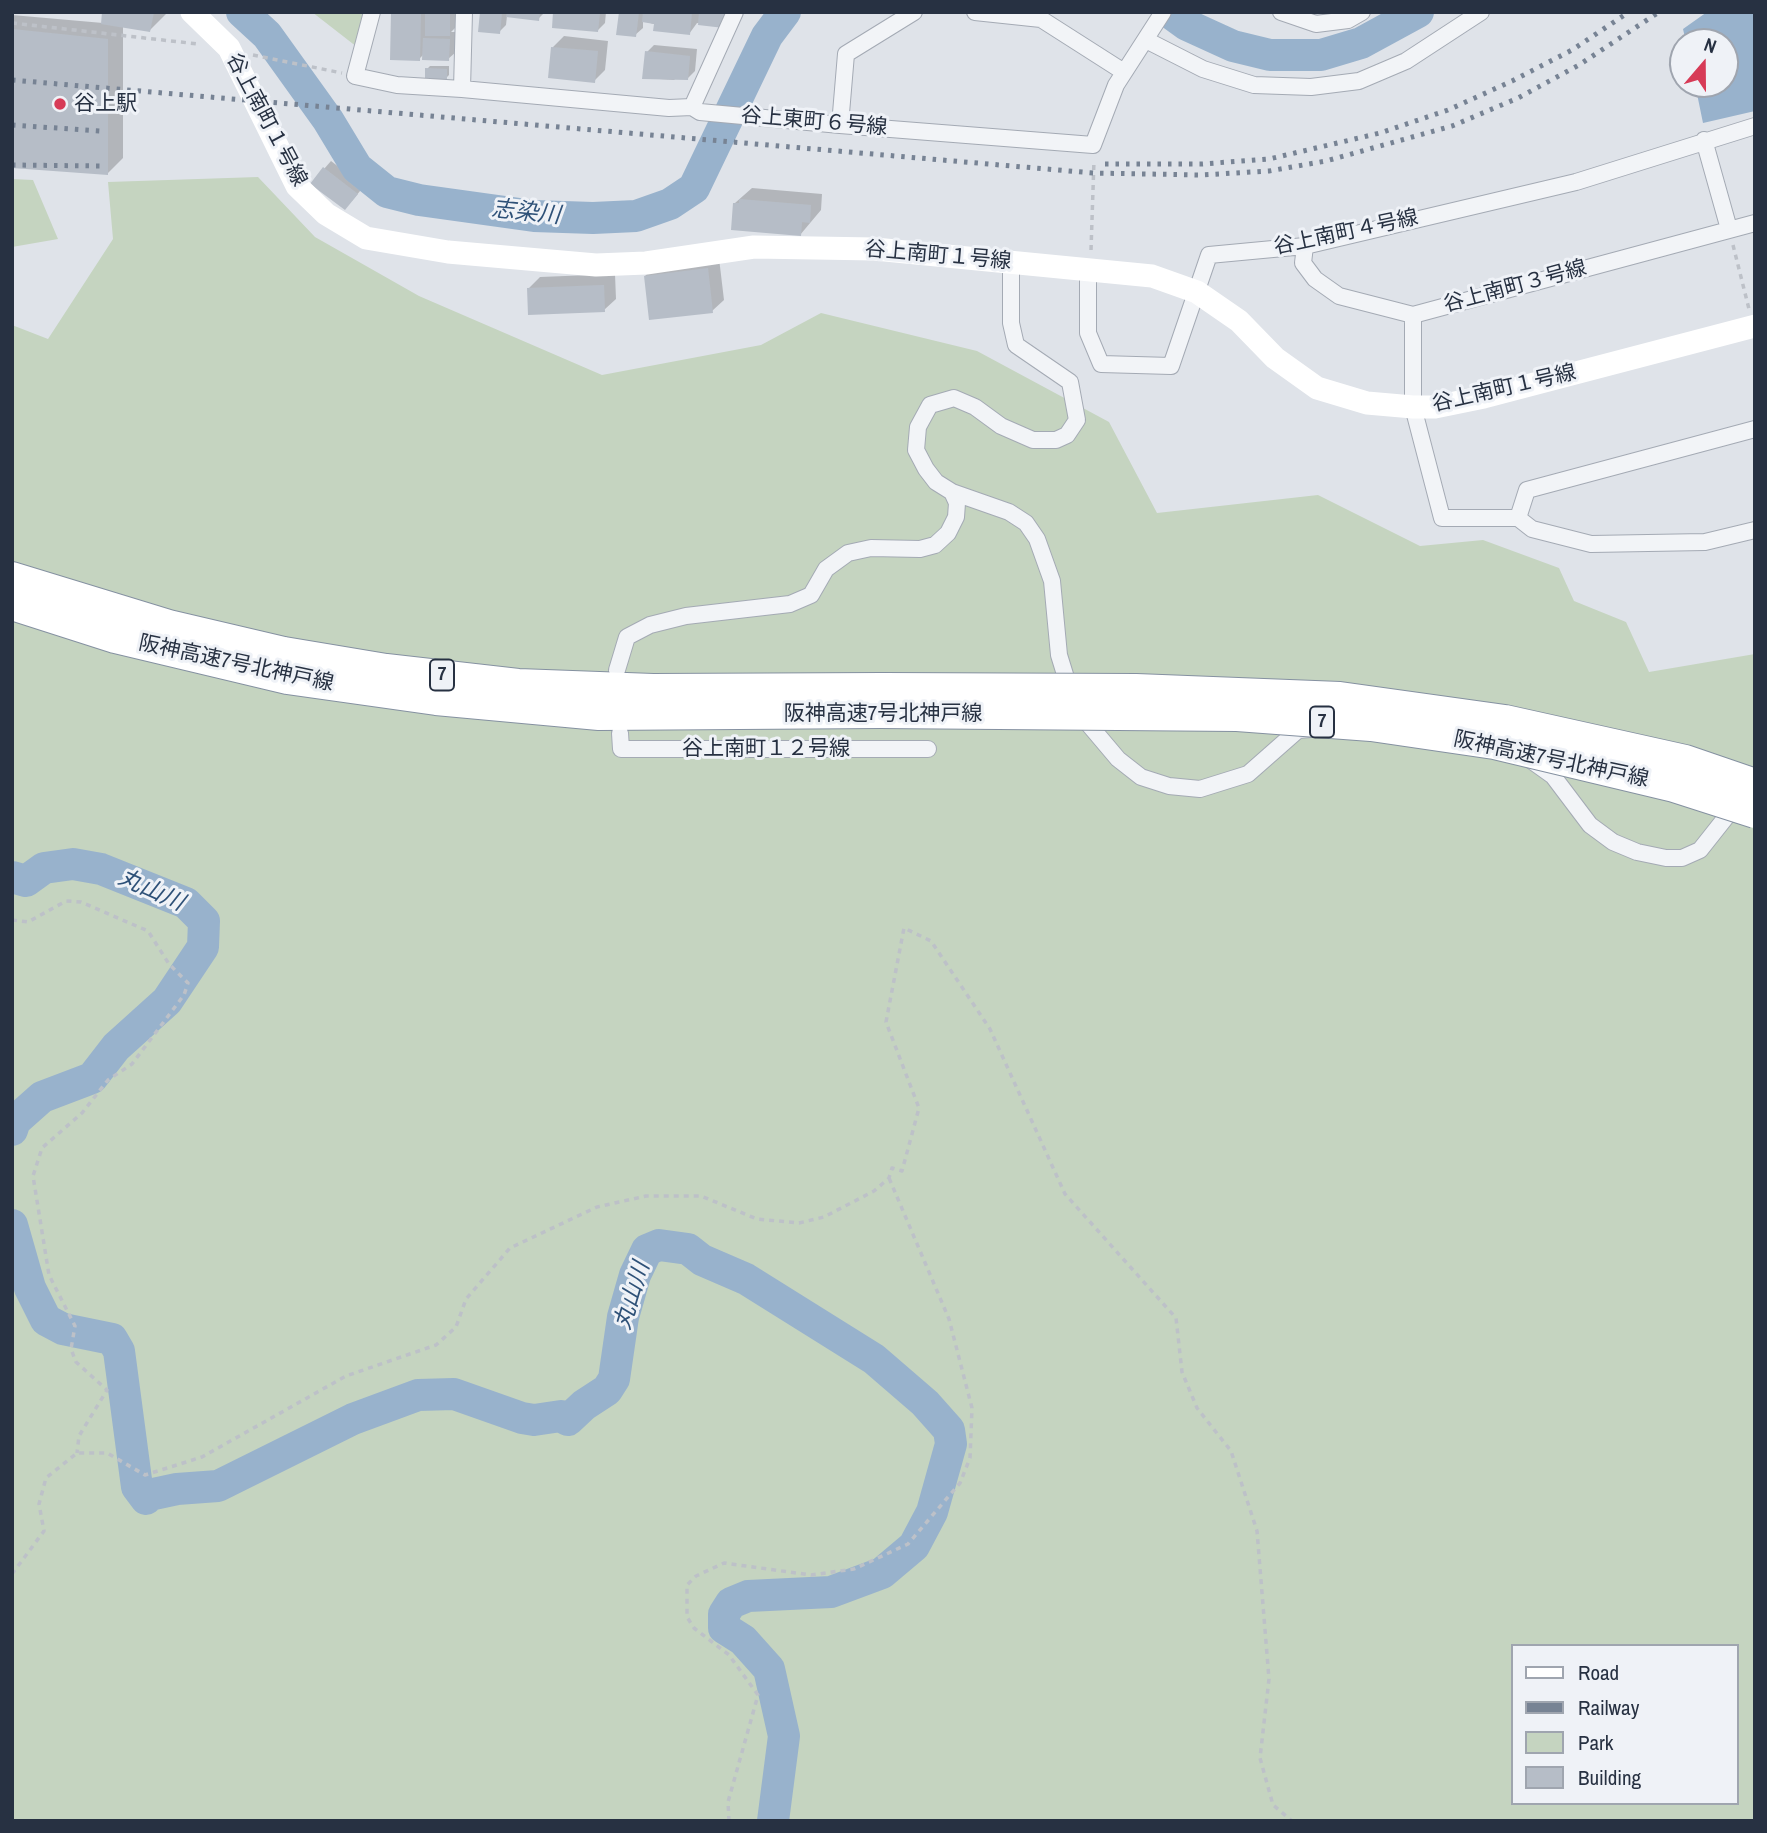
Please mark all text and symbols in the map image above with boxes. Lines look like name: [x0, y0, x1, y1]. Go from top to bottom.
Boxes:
north arrow: [1669, 28, 1739, 98]
text: N: [1701, 31, 1720, 59]
street label: 谷上南町１号線: [220, 49, 312, 191]
place label: 谷上駅: [74, 91, 137, 117]
marker: 谷上駅: [52, 96, 68, 112]
street label: 谷上東町６号線: [740, 103, 888, 141]
water label: 志染川: [490, 196, 562, 230]
street label: 谷上南町４号線: [1271, 205, 1421, 261]
street label: 谷上南町１号線: [864, 237, 1012, 275]
street label: 谷上南町３号線: [1441, 256, 1589, 318]
street label: 谷上南町１号線: [1430, 360, 1578, 418]
street label: 阪神高速7号北神戸線: [136, 631, 336, 697]
road number: 7: [430, 660, 454, 690]
street label: 阪神高速7号北神戸線: [784, 701, 982, 727]
road number: 7: [1310, 706, 1334, 737]
street label: 阪神高速7号北神戸線: [1451, 727, 1651, 793]
street label: 谷上南町１２号線: [682, 736, 850, 762]
water label: 丸山川: [114, 864, 188, 918]
water label: 丸山川: [610, 1259, 656, 1333]
legend: [1512, 1644, 1739, 1805]
text: Road: [1578, 1658, 1619, 1687]
text: Railway: [1578, 1693, 1639, 1722]
text: Park: [1578, 1728, 1613, 1757]
text: Building: [1578, 1763, 1641, 1792]

